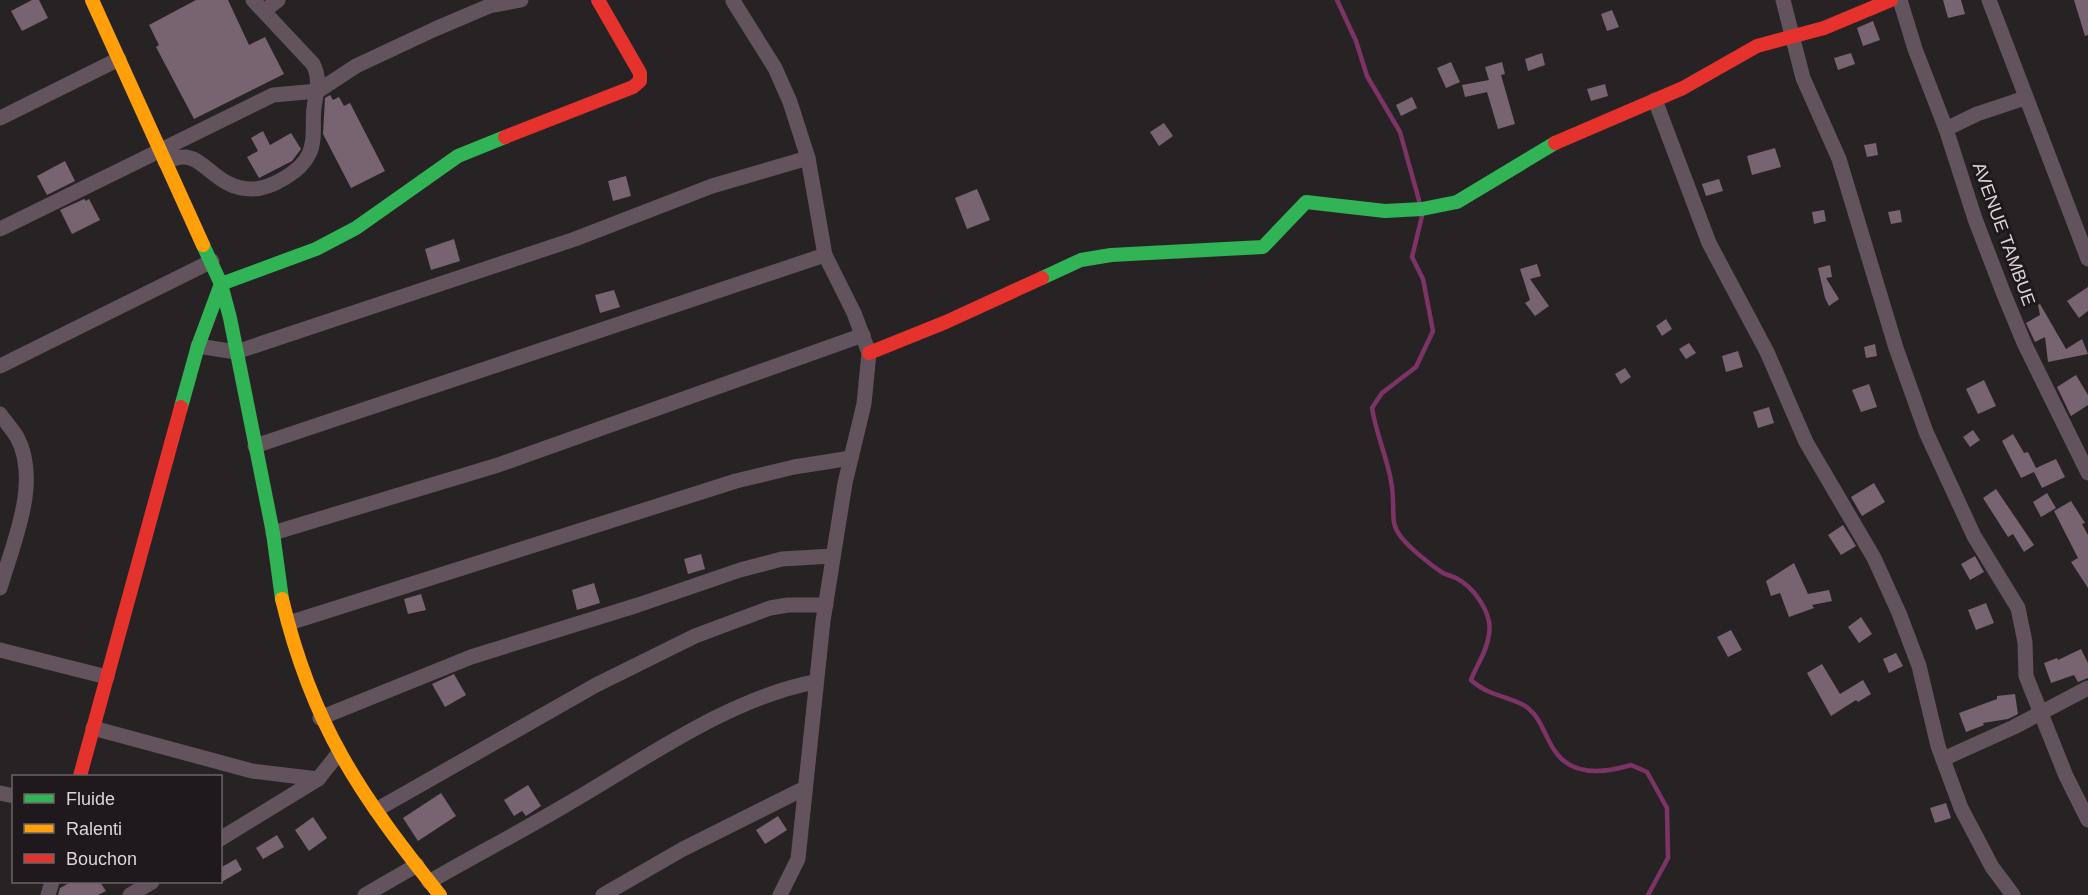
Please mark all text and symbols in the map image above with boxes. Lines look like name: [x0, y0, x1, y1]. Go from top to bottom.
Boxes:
street label: AVENUE TAMBUE: [1969, 160, 2039, 308]
legend: [12, 775, 222, 883]
text: Fluide: [66, 789, 115, 809]
text: Ralenti: [66, 819, 122, 839]
text: Bouchon: [66, 849, 137, 869]

